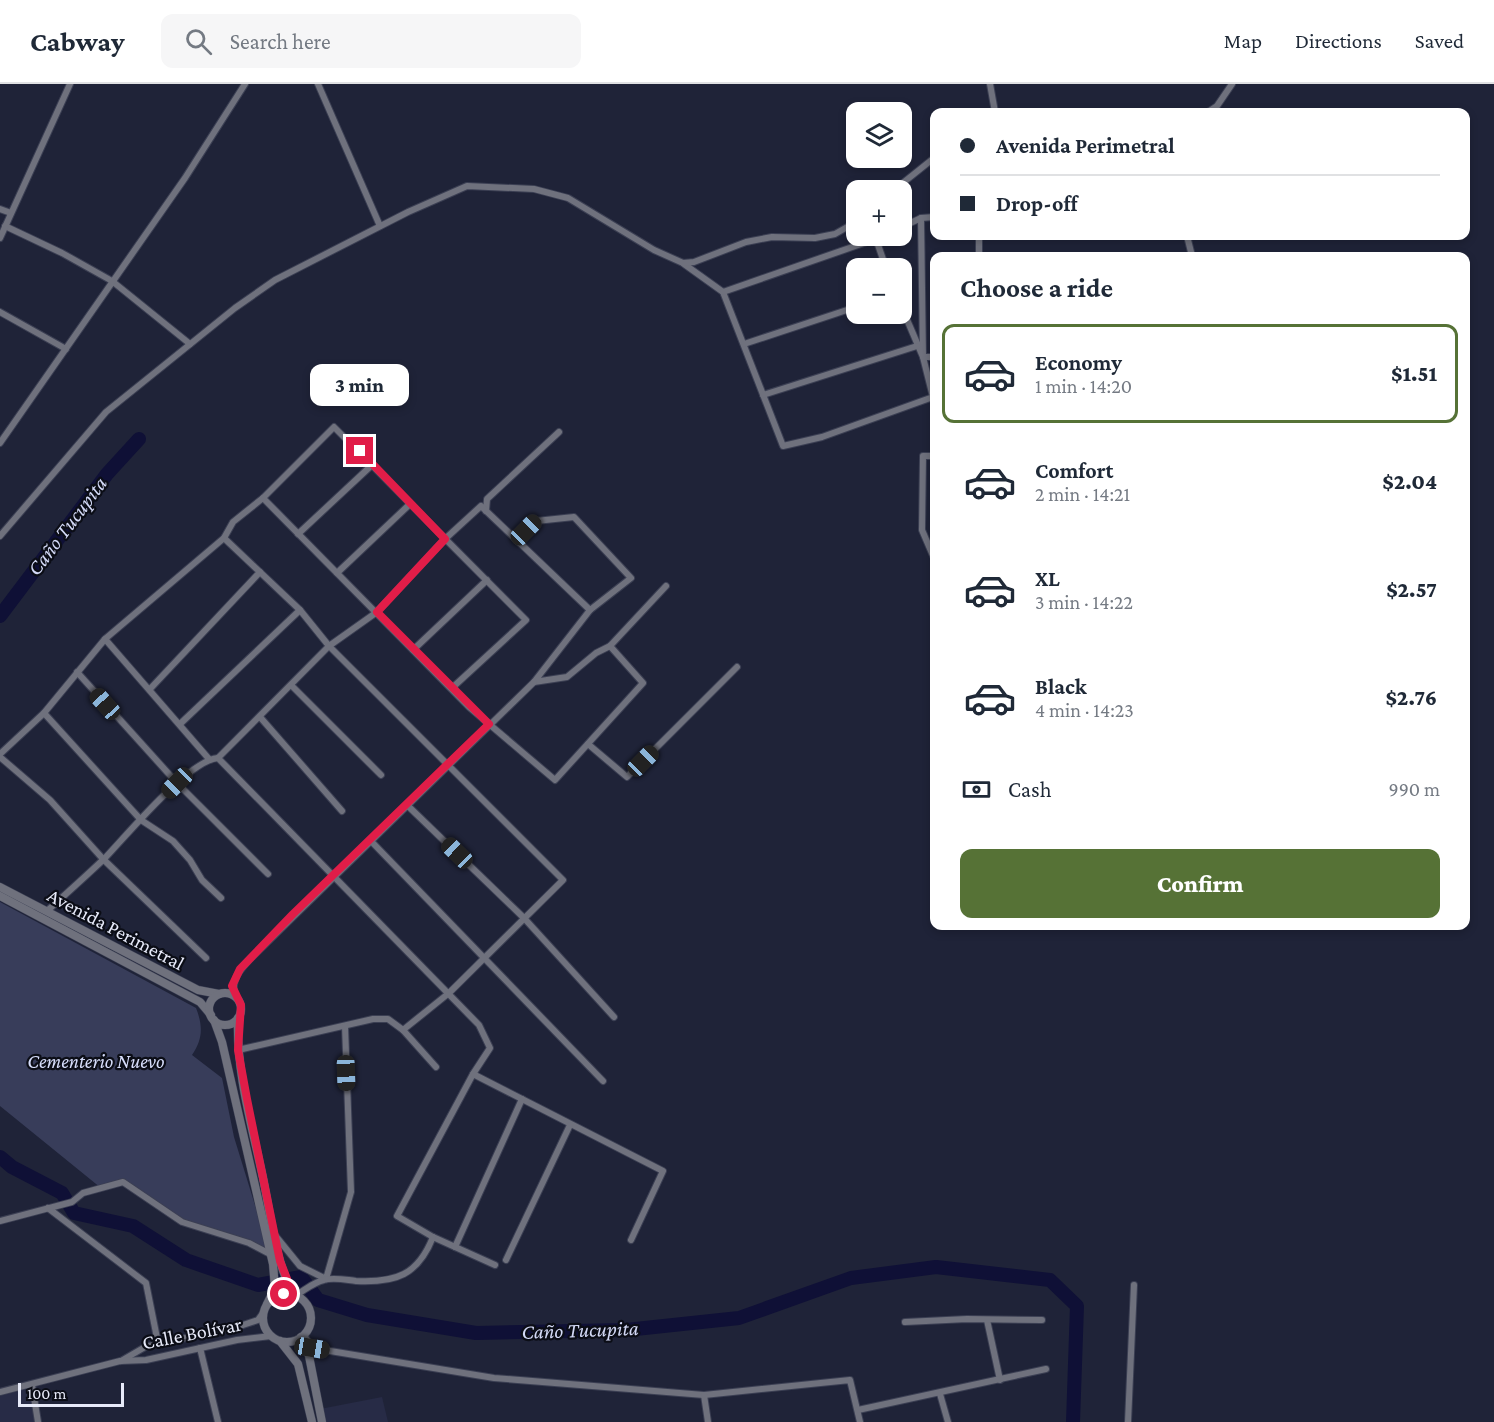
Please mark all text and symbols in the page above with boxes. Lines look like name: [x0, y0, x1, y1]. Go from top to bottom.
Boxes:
search box: [161, 14, 581, 68]
icon: search: [182, 25, 215, 58]
text: Cabway: [30, 26, 125, 57]
text: Search here: [230, 29, 331, 54]
text: Map: [1224, 29, 1262, 53]
text: Directions: [1295, 29, 1382, 53]
text: Saved: [1415, 29, 1464, 53]
map controls: [846, 102, 912, 324]
button: layers: [846, 102, 912, 168]
text: Avenida Perimetral: [996, 133, 1175, 158]
button: +: [846, 180, 912, 246]
text: Drop-off: [996, 191, 1078, 216]
button: −: [846, 258, 912, 324]
text: Choose a ride: [960, 273, 1113, 303]
icon: car: [963, 347, 1017, 401]
text: Economy: [1035, 350, 1122, 375]
text: $1.51: [1391, 361, 1437, 386]
callout: 3 min: [310, 364, 410, 406]
text: 3 min: [335, 374, 384, 396]
text: 1 min · 14:20: [1035, 375, 1132, 397]
route end: [346, 437, 373, 464]
icon: car: [963, 455, 1017, 509]
text: Comfort: [1035, 458, 1113, 483]
text: $2.04: [1382, 469, 1437, 494]
water label: Caño Tucupita: [22, 472, 112, 580]
text: 2 min · 14:21: [1035, 483, 1130, 505]
car: [507, 511, 545, 549]
icon: car: [963, 563, 1017, 617]
text: XL: [1035, 566, 1060, 591]
text: $2.57: [1386, 577, 1437, 602]
text: 3 min · 14:22: [1035, 591, 1133, 613]
icon: car: [963, 671, 1017, 725]
text: Black: [1035, 674, 1087, 699]
car: [86, 685, 124, 723]
text: $2.76: [1386, 685, 1437, 710]
text: 4 min · 14:23: [1035, 699, 1134, 721]
car: [624, 742, 662, 780]
car: [158, 764, 196, 802]
icon: cash: [960, 773, 993, 806]
text: Cash: [1008, 777, 1052, 802]
text: 990 m: [1389, 778, 1440, 800]
car: [438, 834, 476, 872]
button: Confirm: [960, 849, 1440, 918]
street label: Avenida Perimetral: [44, 884, 188, 974]
park label: Cementerio Nuevo: [27, 1050, 165, 1072]
car: [336, 1055, 356, 1091]
route start: [270, 1280, 297, 1307]
street label: Calle Bolívar: [140, 1313, 244, 1353]
water label: Caño Tucupita: [521, 1316, 639, 1344]
car: [293, 1336, 331, 1360]
scale bar: [18, 1380, 124, 1408]
text: 100 m: [27, 1385, 66, 1402]

